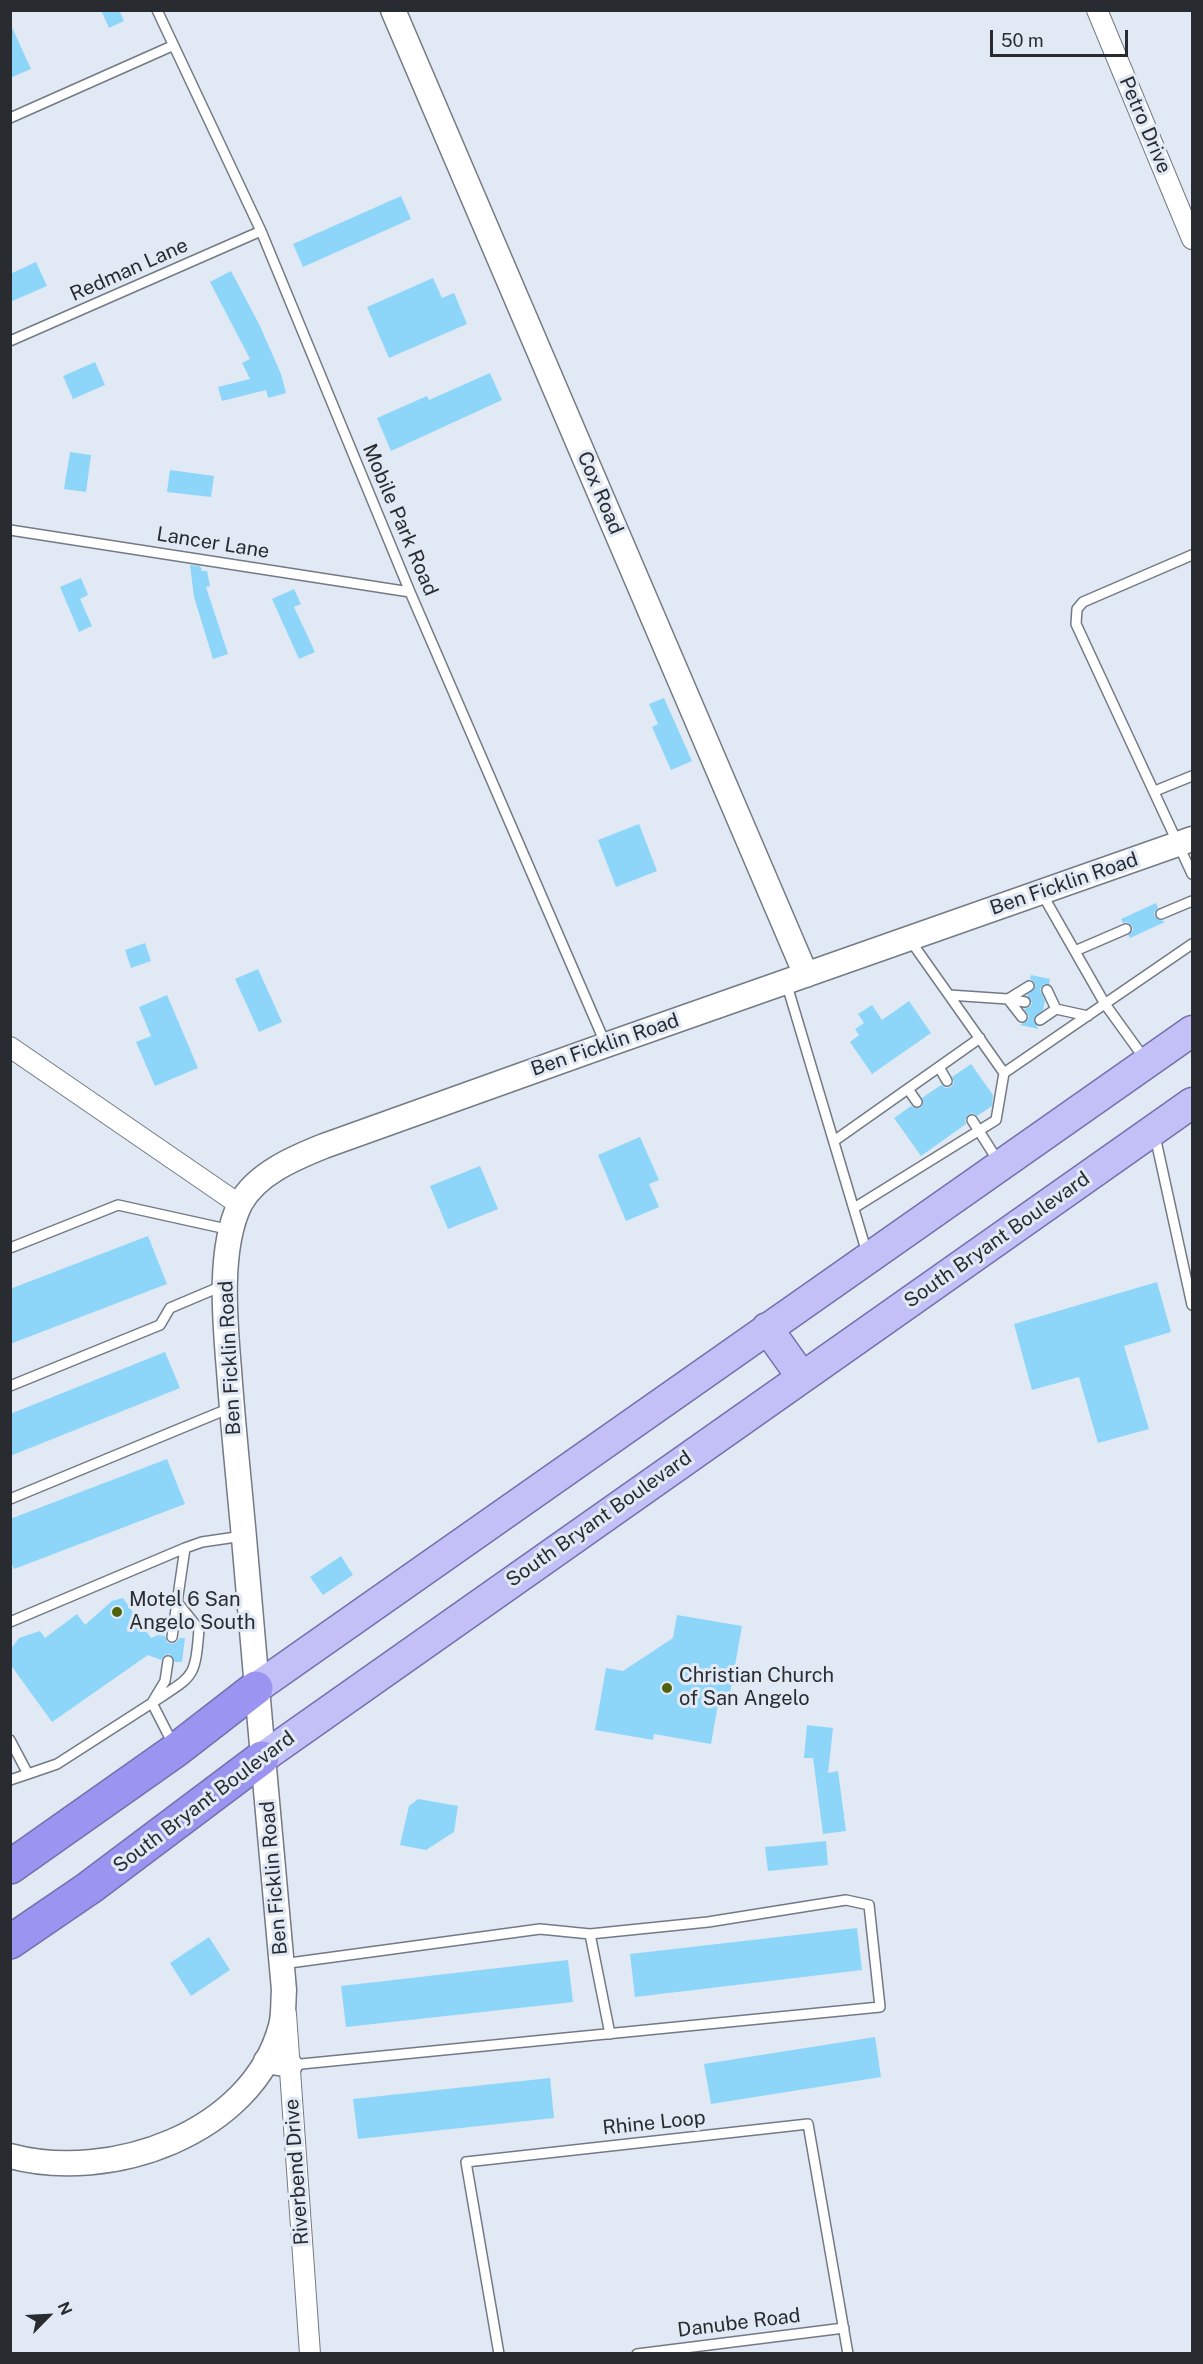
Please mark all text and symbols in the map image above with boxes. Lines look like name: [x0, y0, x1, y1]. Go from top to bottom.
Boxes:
scale bar: [993, 18, 1131, 56]
text: 50 m: [1001, 30, 1044, 51]
street label: Petro Drive: [1114, 73, 1176, 177]
street label: Redman Lane: [66, 233, 192, 307]
street label: Mobile Park Road: [357, 441, 443, 599]
street label: Cox Road: [572, 448, 628, 538]
street label: Lancer Lane: [155, 522, 271, 564]
street label: Ben Ficklin Road: [987, 847, 1141, 921]
street label: Ben Ficklin Road: [528, 1008, 682, 1082]
street label: South Bryant Boulevard: [900, 1167, 1094, 1313]
street label: Ben Ficklin Road: [214, 1280, 246, 1436]
street label: South Bryant Boulevard: [502, 1446, 696, 1592]
place label: Motel 6 San Angelo South: [129, 1588, 256, 1635]
marker: Motel 6 San Angelo South: [110, 1605, 124, 1619]
place label: Christian Church of San Angelo: [679, 1664, 834, 1711]
marker: Christian Church of San Angelo: [660, 1681, 674, 1695]
street label: South Bryant Boulevard: [109, 1726, 299, 1878]
street label: Ben Ficklin Road: [255, 1800, 293, 1956]
street label: Riverbend Drive: [280, 2098, 314, 2246]
street label: Rhine Loop: [601, 2106, 707, 2140]
north arrow: [18, 2286, 78, 2346]
text: N: [54, 2299, 76, 2318]
street label: Danube Road: [676, 2304, 802, 2342]

